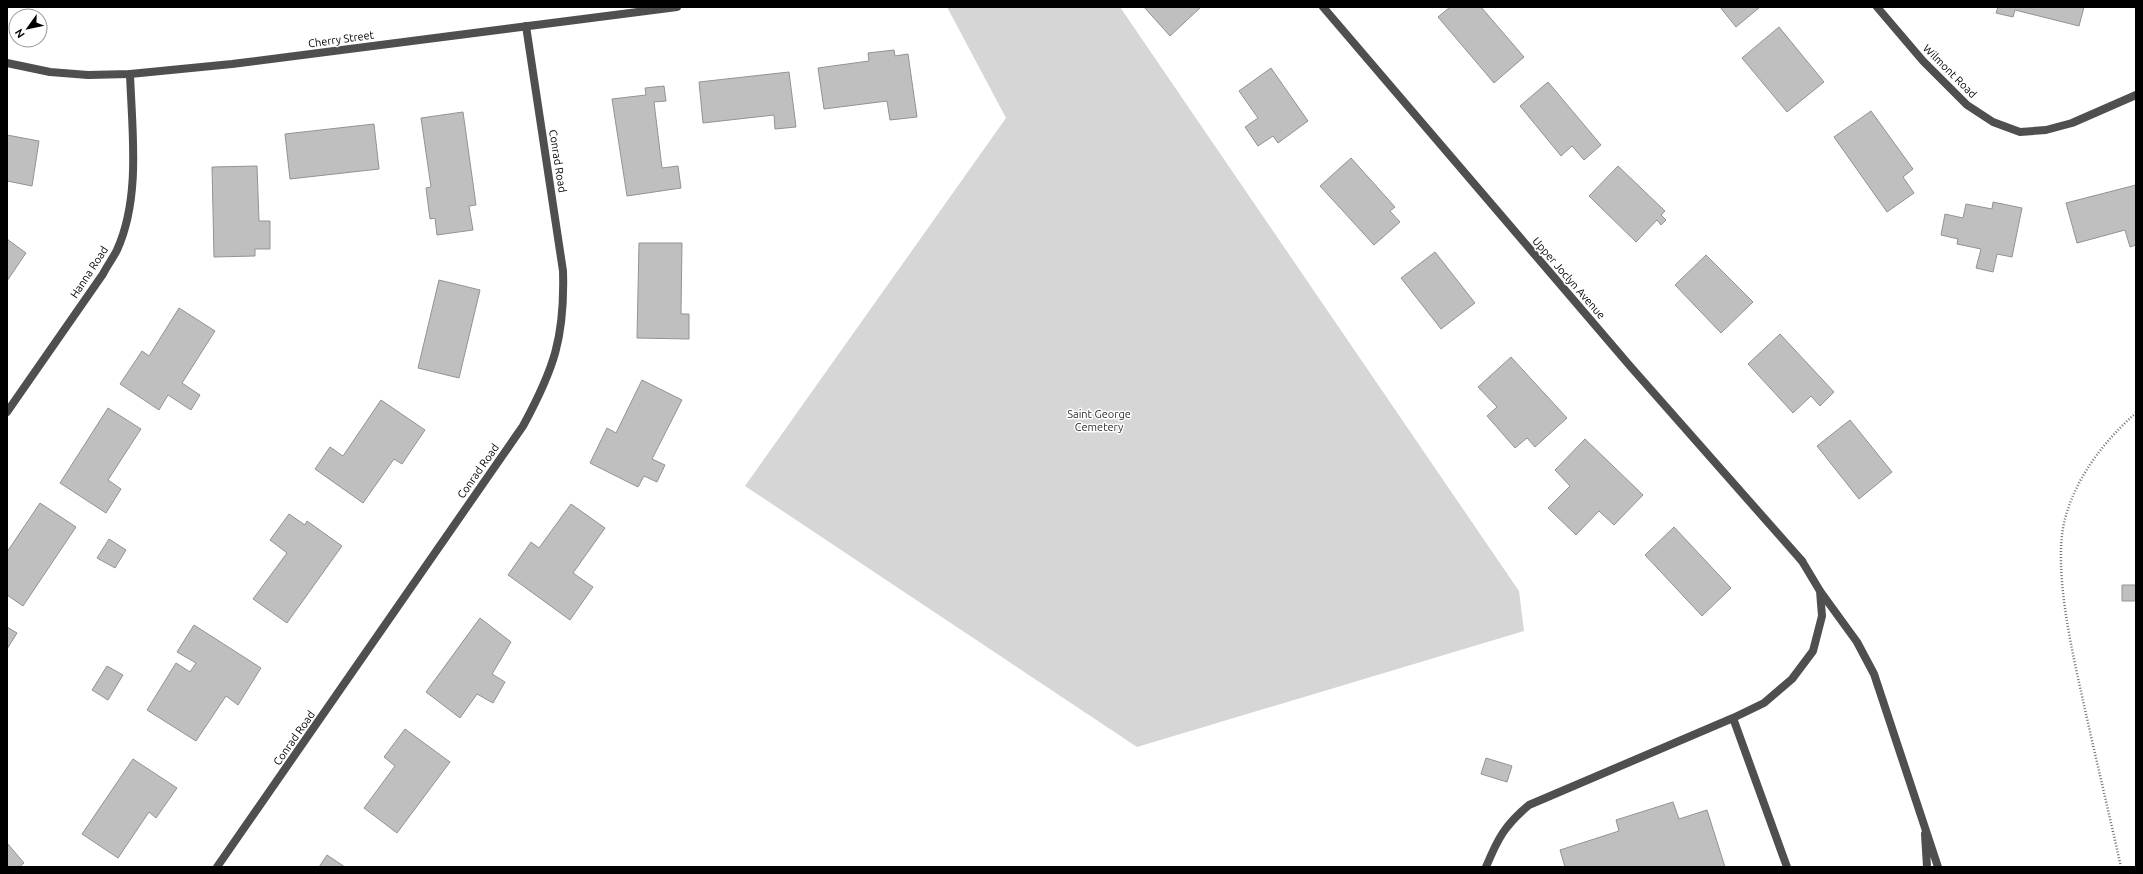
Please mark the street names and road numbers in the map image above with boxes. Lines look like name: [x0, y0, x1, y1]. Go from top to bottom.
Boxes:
street label: Cherry Street: [307, 28, 375, 50]
street label: Wilmont Road: [1921, 42, 1979, 100]
street label: Conrad Road: [547, 129, 569, 193]
street label: Upper Joclyn Avenue: [1530, 235, 1608, 321]
street label: Hanna Road: [68, 244, 110, 300]
street label: Conrad Road: [455, 442, 501, 500]
street label: Conrad Road: [271, 709, 317, 767]

